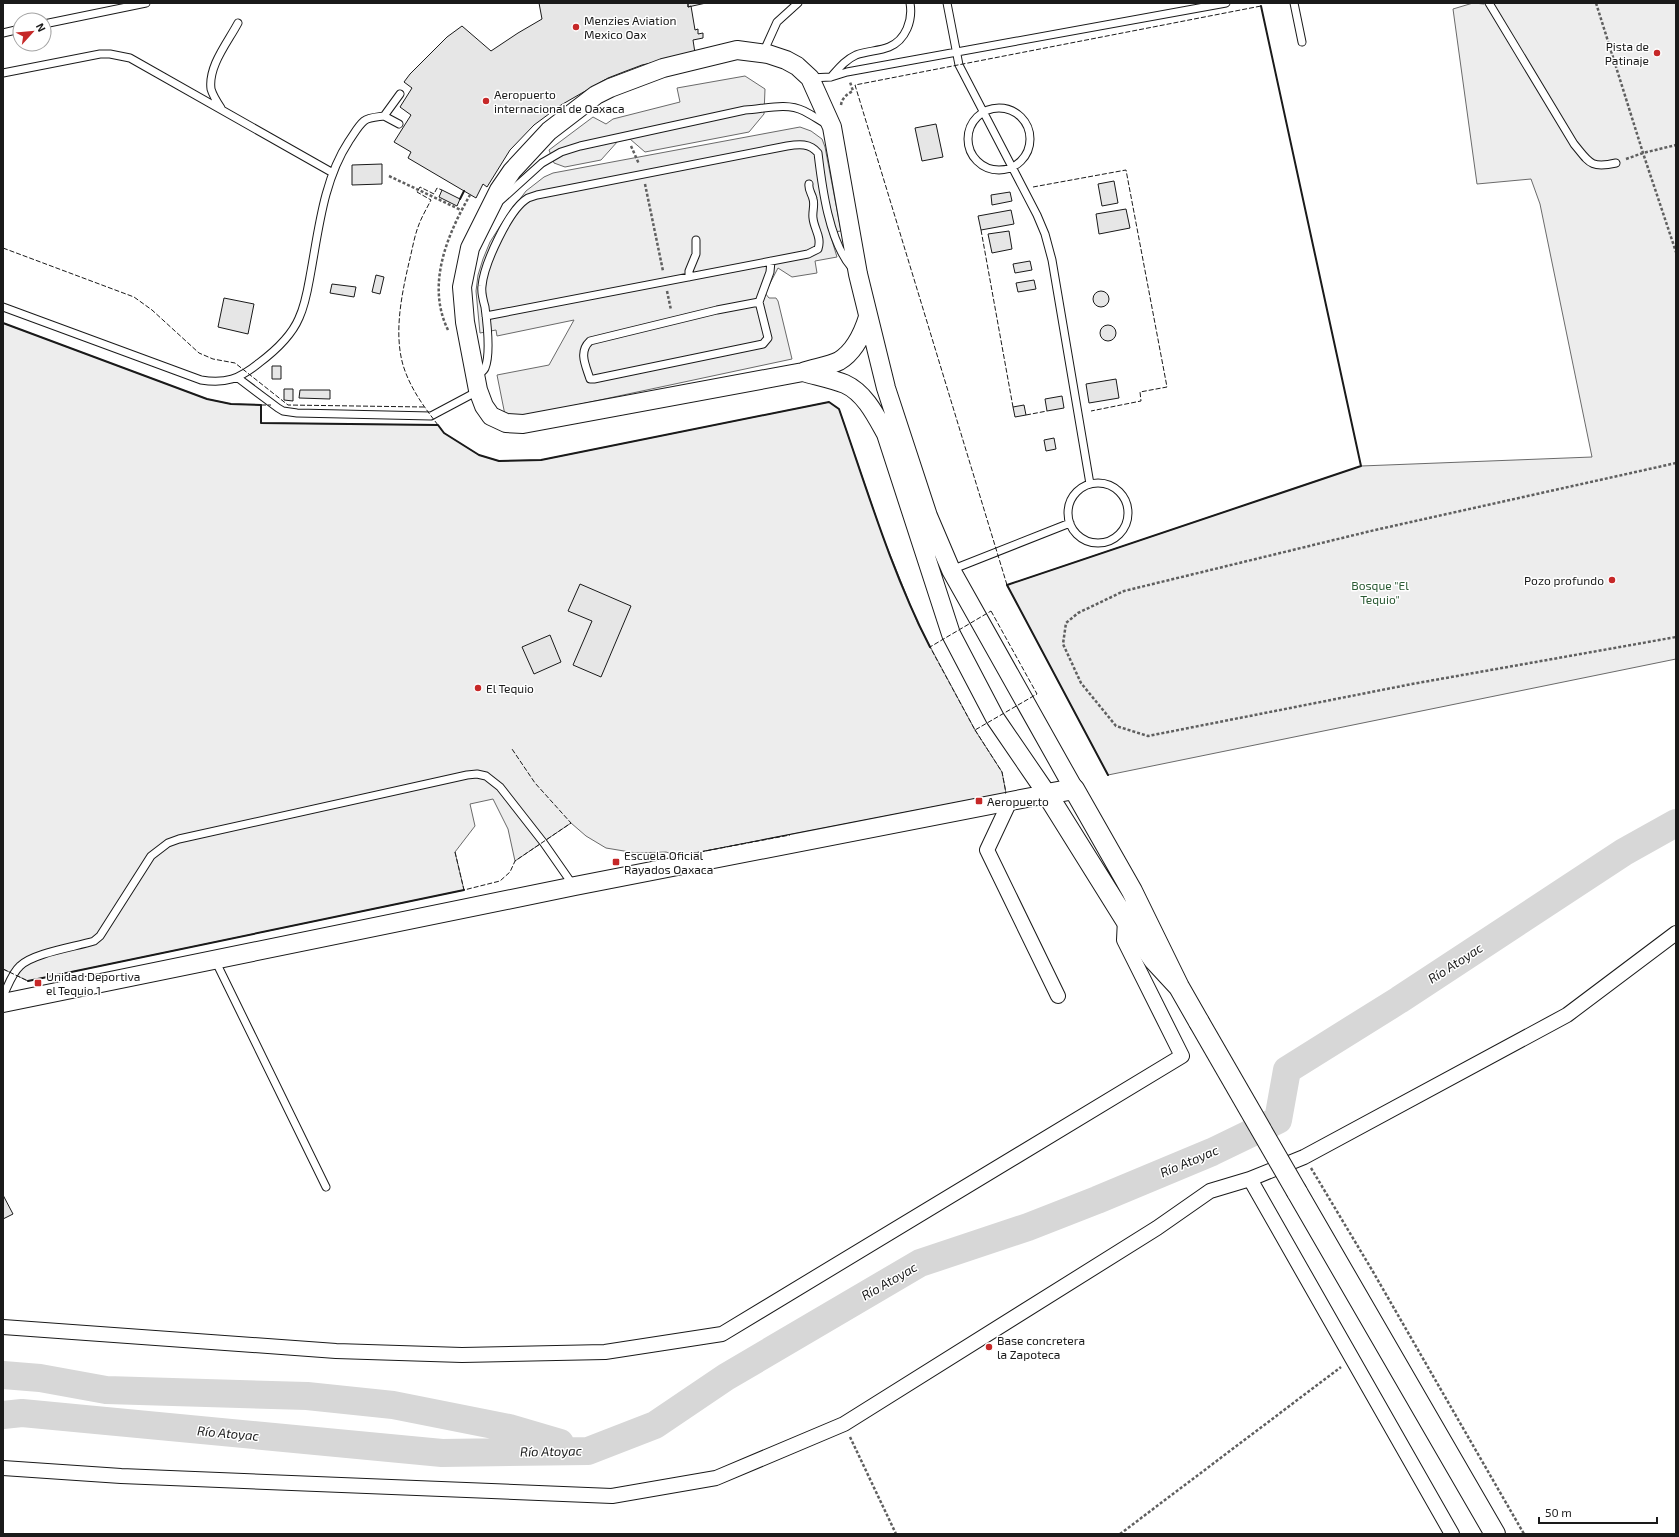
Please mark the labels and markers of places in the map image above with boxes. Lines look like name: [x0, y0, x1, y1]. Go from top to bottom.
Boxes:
place label: Menzies Aviation Mexico Oax: [584, 13, 676, 41]
marker: Menzies Aviation Mexico Oax: [571, 22, 581, 32]
place label: Pista de Patinaje: [1605, 39, 1649, 68]
marker: Pista de Patinaje: [1652, 48, 1662, 58]
place label: Aeropuerto internacional de Oaxaca: [494, 87, 624, 115]
marker: Aeropuerto internacional de Oaxaca: [481, 96, 491, 106]
place label: Pozo profundo: [1524, 573, 1604, 587]
marker: Pozo profundo: [1607, 575, 1617, 585]
place label: El Tequio: [486, 681, 534, 695]
marker: El Tequio: [473, 683, 483, 693]
place label: Aeropuerto: [987, 794, 1049, 808]
marker: Aeropuerto: [974, 796, 984, 806]
place label: Escuela Oficial Rayados Oaxaca: [624, 848, 713, 876]
marker: Escuela Oficial Rayados Oaxaca: [611, 857, 621, 867]
place label: Unidad Deportiva el Tequio 1: [46, 969, 140, 997]
marker: Unidad Deportiva el Tequio 1: [33, 978, 43, 988]
place label: Base concretera la Zapoteca: [997, 1333, 1085, 1361]
marker: Base concretera la Zapoteca: [984, 1342, 994, 1352]

